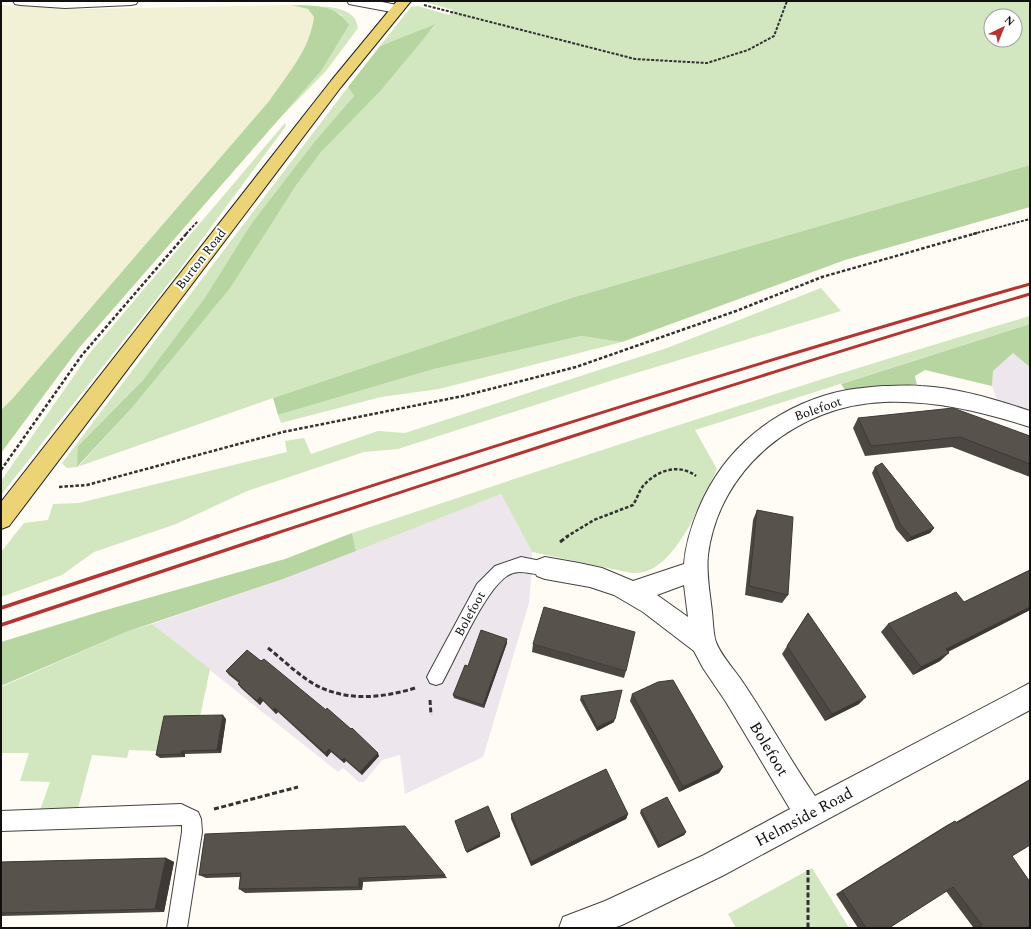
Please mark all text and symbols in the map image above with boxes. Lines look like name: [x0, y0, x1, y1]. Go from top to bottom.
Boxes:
north arrow: [983, 8, 1023, 48]
text: N: [1000, 12, 1019, 30]
street label: Burton Road: [171, 224, 231, 294]
street label: Bolefoot: [792, 391, 845, 426]
street label: Bolefoot: [449, 587, 491, 640]
street label: Bolefoot: [743, 717, 795, 781]
street label: Helmside Road: [751, 781, 857, 853]

